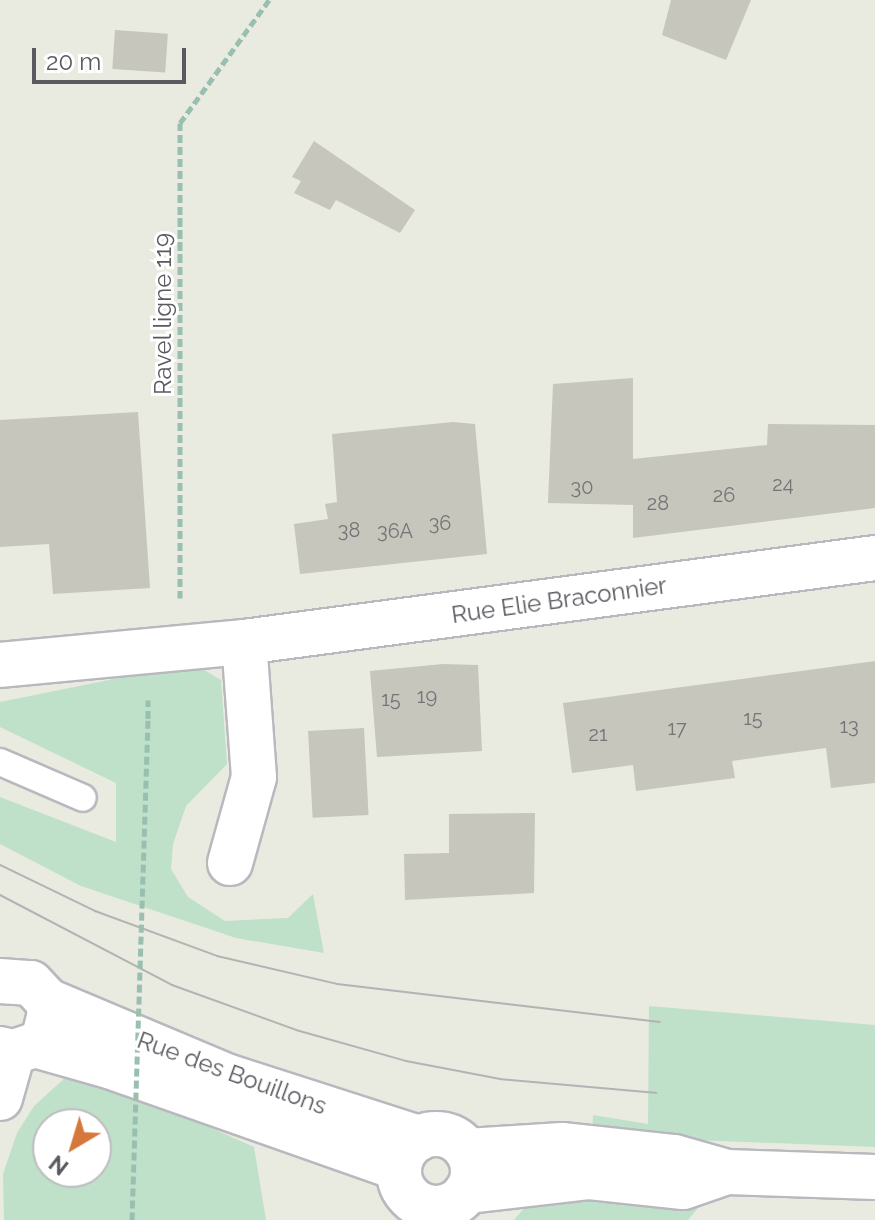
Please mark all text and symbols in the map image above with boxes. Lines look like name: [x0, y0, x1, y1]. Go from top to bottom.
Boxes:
scale bar: [36, 32, 190, 82]
text: 20 m: [46, 47, 101, 76]
street label: Ravel ligne 119: [149, 233, 177, 395]
house number: 24: [772, 472, 794, 496]
house number: 30: [571, 475, 593, 499]
house number: 26: [713, 483, 735, 507]
house number: 28: [647, 491, 669, 515]
house number: 36: [429, 511, 451, 535]
house number: 38: [338, 518, 360, 542]
house number: 36A: [377, 519, 413, 543]
street label: Rue Elie Braconnier: [450, 571, 668, 629]
house number: 19: [417, 684, 437, 708]
house number: 15: [381, 687, 401, 711]
house number: 15: [743, 706, 763, 730]
house number: 13: [839, 714, 859, 738]
house number: 17: [667, 716, 687, 740]
house number: 21: [589, 722, 607, 746]
street label: Rue des Bouillons: [133, 1025, 331, 1121]
north arrow: [32, 1108, 112, 1188]
text: N: [44, 1150, 73, 1181]

